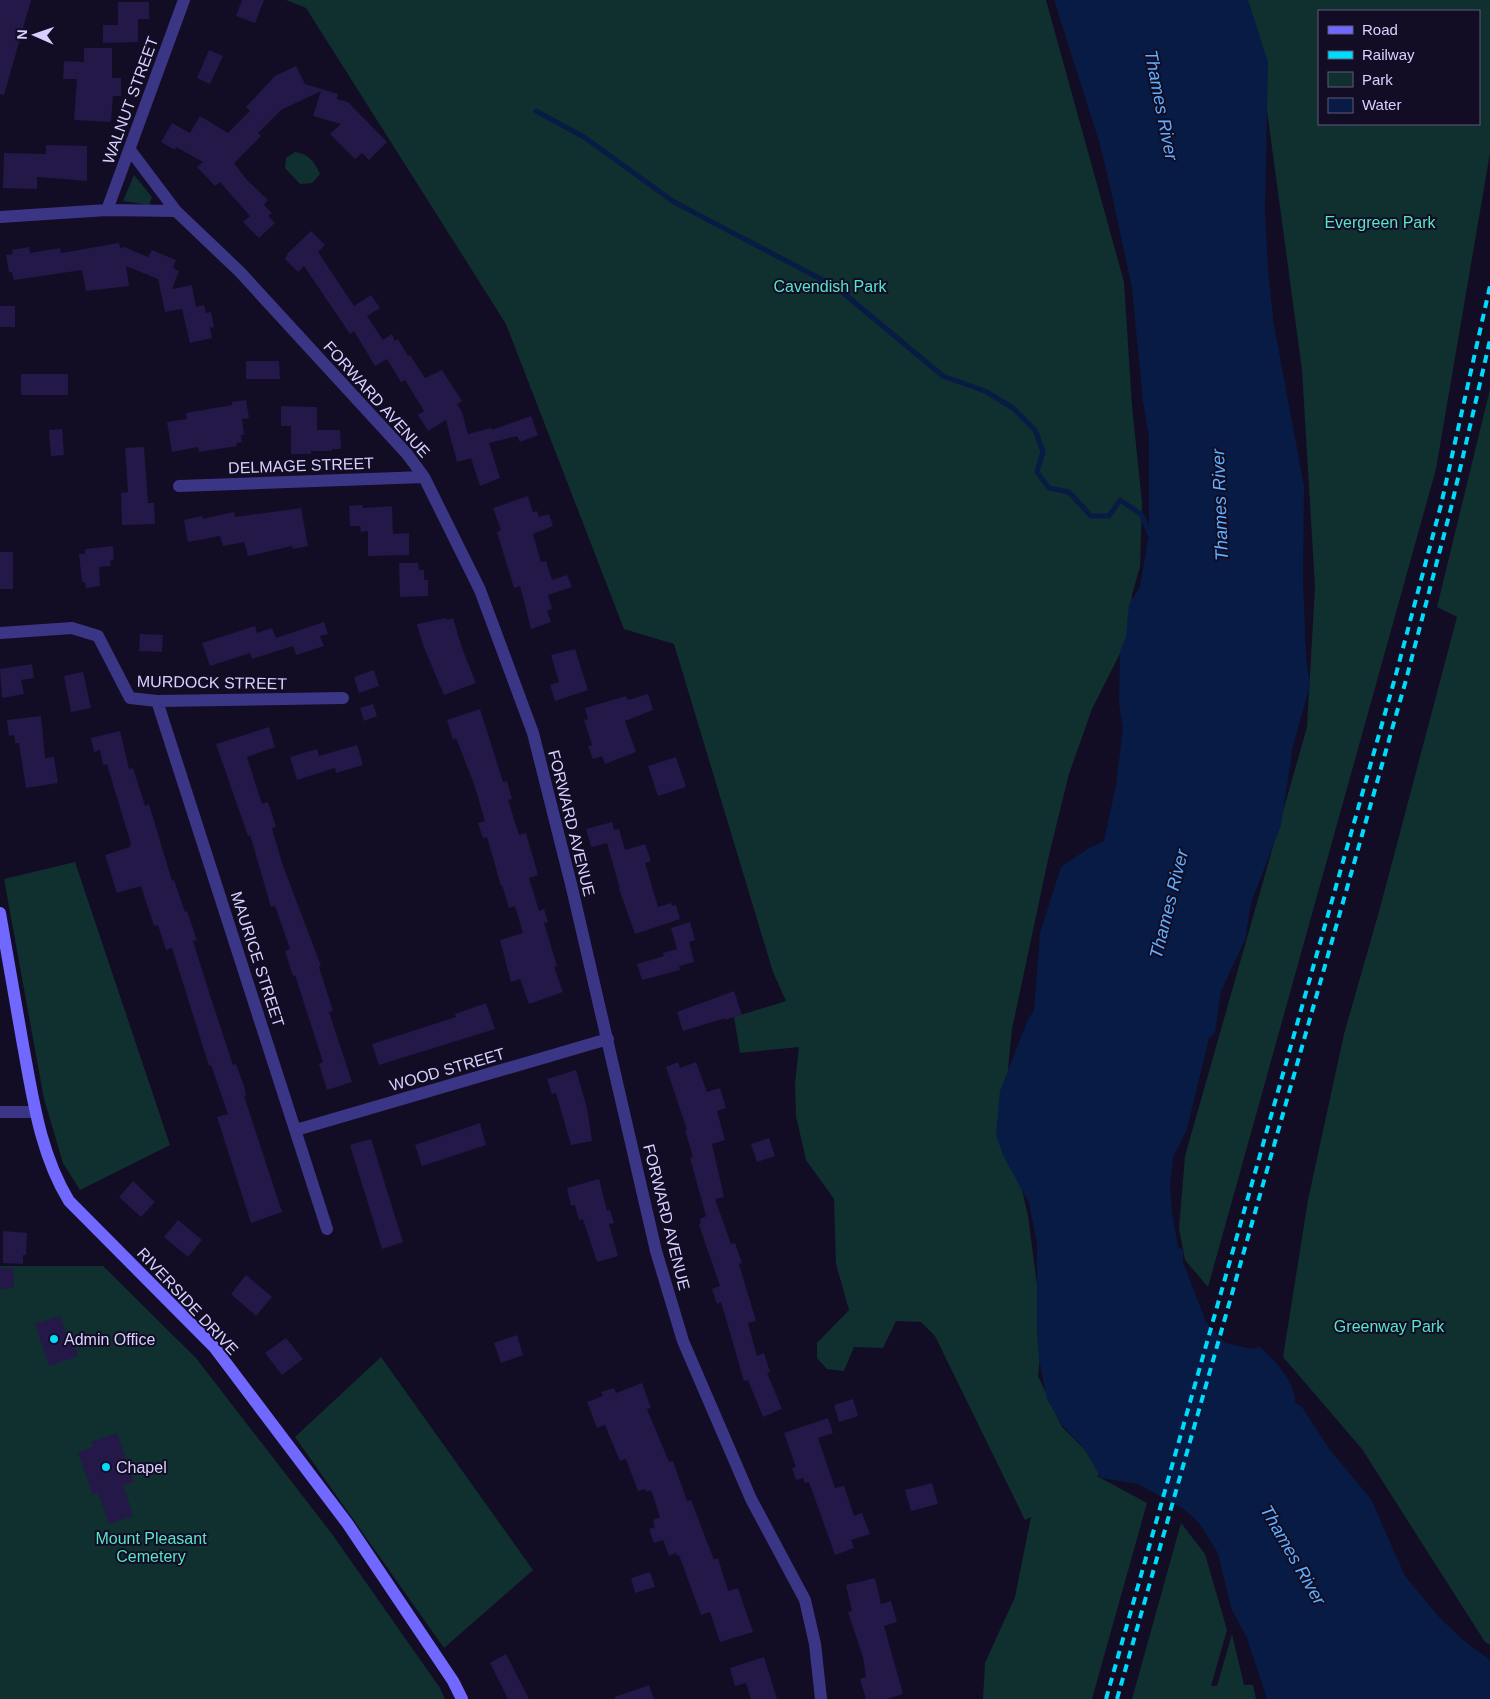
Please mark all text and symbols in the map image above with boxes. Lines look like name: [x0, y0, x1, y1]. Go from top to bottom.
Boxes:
north arrow: [10, 10, 60, 60]
legend: [1318, 10, 1480, 125]
text: Road: [1362, 21, 1398, 38]
text: N: [14, 29, 30, 40]
street label: WALNUT STREET: [100, 34, 161, 166]
text: Railway: [1362, 46, 1415, 63]
water label: Thames River: [1140, 48, 1182, 163]
text: Park: [1362, 71, 1393, 88]
text: Water: [1362, 96, 1401, 113]
park label: Evergreen Park: [1324, 214, 1437, 231]
park label: Cavendish Park: [774, 278, 887, 295]
street label: FORWARD AVENUE: [320, 338, 433, 461]
water label: Thames River: [1208, 448, 1232, 561]
street label: DELMAGE STREET: [228, 454, 374, 477]
street label: MURDOCK STREET: [137, 673, 287, 692]
street label: FORWARD AVENUE: [545, 748, 598, 898]
water label: Thames River: [1146, 846, 1192, 961]
street label: MAURICE STREET: [228, 889, 288, 1029]
street label: WOOD STREET: [388, 1045, 507, 1094]
street label: FORWARD AVENUE: [640, 1142, 693, 1292]
street label: RIVERSIDE DRIVE: [134, 1244, 241, 1358]
park label: Greenway Park: [1334, 1318, 1445, 1335]
place label: Admin Office: [64, 1331, 155, 1348]
marker: Admin Office: [48, 1333, 60, 1345]
place label: Chapel: [116, 1459, 167, 1476]
marker: Chapel: [100, 1461, 112, 1473]
water label: Thames River: [1256, 1501, 1330, 1609]
park label: Mount Pleasant Cemetery: [95, 1530, 207, 1565]

